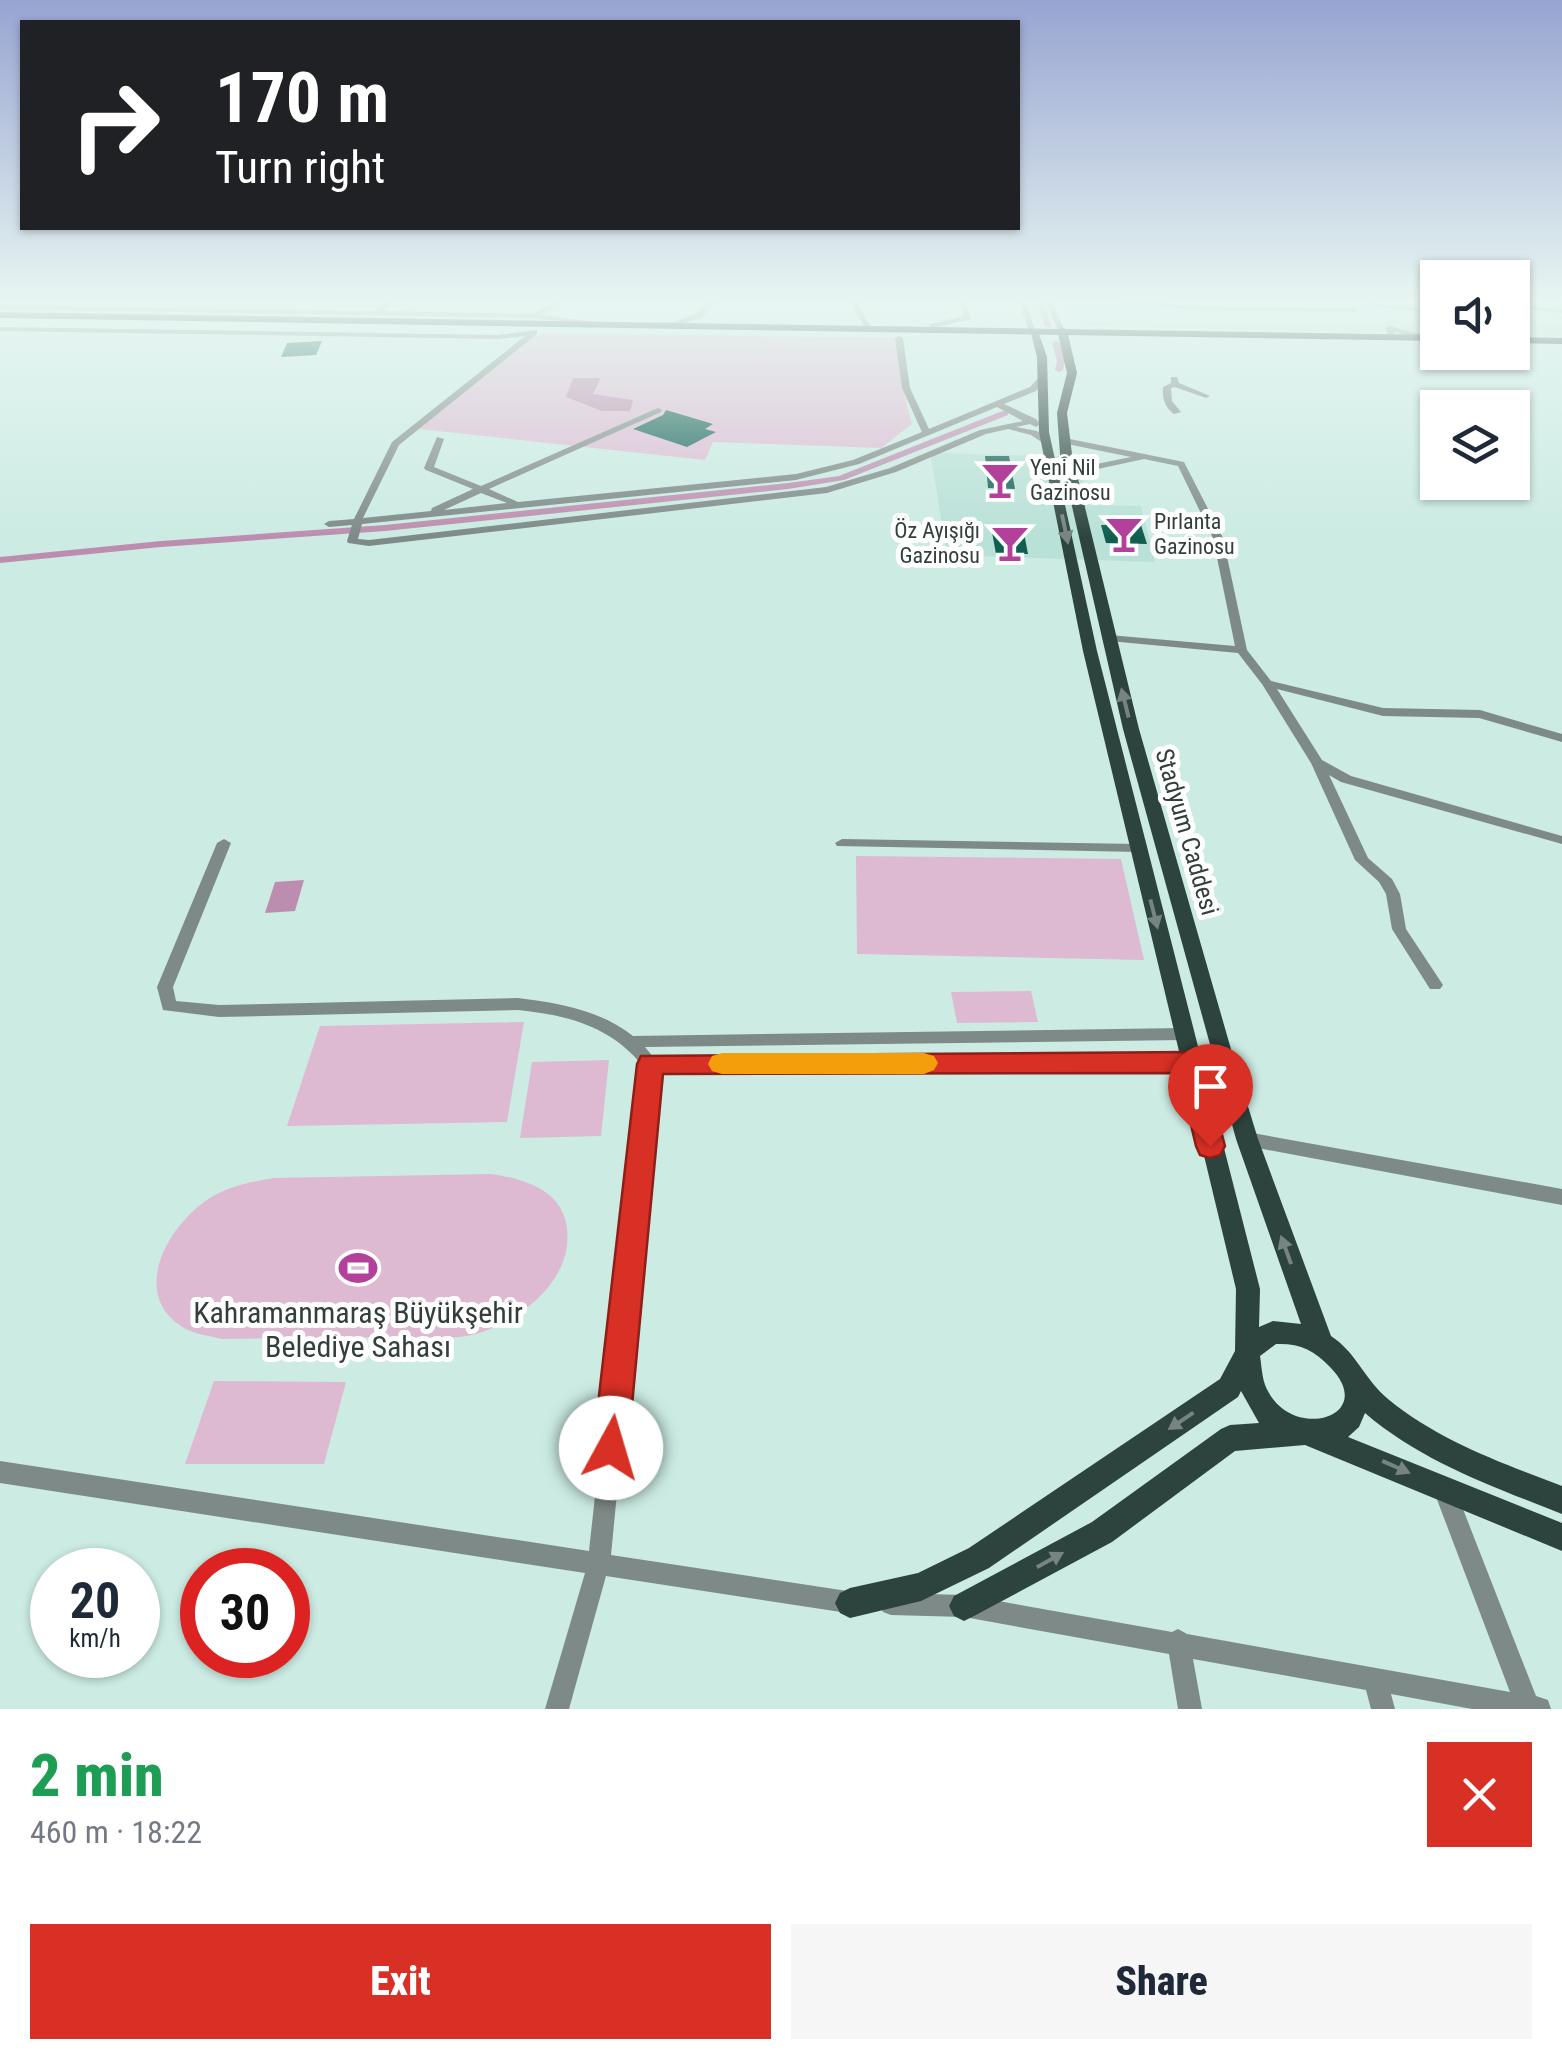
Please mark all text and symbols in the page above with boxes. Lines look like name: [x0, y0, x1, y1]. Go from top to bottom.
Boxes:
text: 170 m: [215, 57, 389, 139]
icon: right: [50, 60, 180, 190]
text: Turn right: [215, 141, 385, 194]
map controls: [1420, 260, 1530, 500]
button: sound: [1420, 260, 1530, 370]
button: layers: [1420, 390, 1530, 500]
place label: Yeni Nil Gazinosu: [1030, 455, 1111, 505]
bar icon: Yeni Nil Gazinosu: [979, 459, 1021, 501]
place label: Pırlanta Gazinosu: [1154, 509, 1235, 559]
bar icon: Pırlanta Gazinosu: [1103, 513, 1145, 555]
one-way arrow: [1057, 514, 1073, 545]
place label: Öz Ayışığı Gazinosu: [894, 518, 980, 568]
bar icon: Öz Ayışığı Gazinosu: [989, 522, 1031, 564]
one-way arrow: [1117, 687, 1132, 718]
street label: Stadyum Caddesi: [1149, 746, 1225, 918]
one-way arrow: [1147, 899, 1162, 930]
pin: [1168, 1044, 1253, 1147]
icon: arrive: [1183, 1059, 1238, 1114]
one-way arrow: [1278, 1234, 1293, 1264]
sports icon: Kahramanmaraş Büyükşehir Belediye Sahası: [337, 1247, 379, 1289]
place label: Kahramanmaraş Büyükşehir Belediye Sahası: [193, 1295, 523, 1364]
position arrow: [559, 1396, 663, 1500]
one-way arrow: [1167, 1411, 1194, 1430]
one-way arrow: [1381, 1459, 1411, 1475]
speed limit sign: 30: [180, 1548, 310, 1678]
one-way arrow: [1036, 1551, 1064, 1569]
text: 20: [70, 1572, 120, 1630]
text: km/h: [69, 1624, 121, 1653]
text: 2 min: [30, 1740, 164, 1811]
button: close: [1427, 1742, 1532, 1847]
text: 460 m · 18:22: [30, 1813, 202, 1851]
button: Exit: [30, 1924, 771, 2039]
button: Share: [791, 1924, 1532, 2039]

